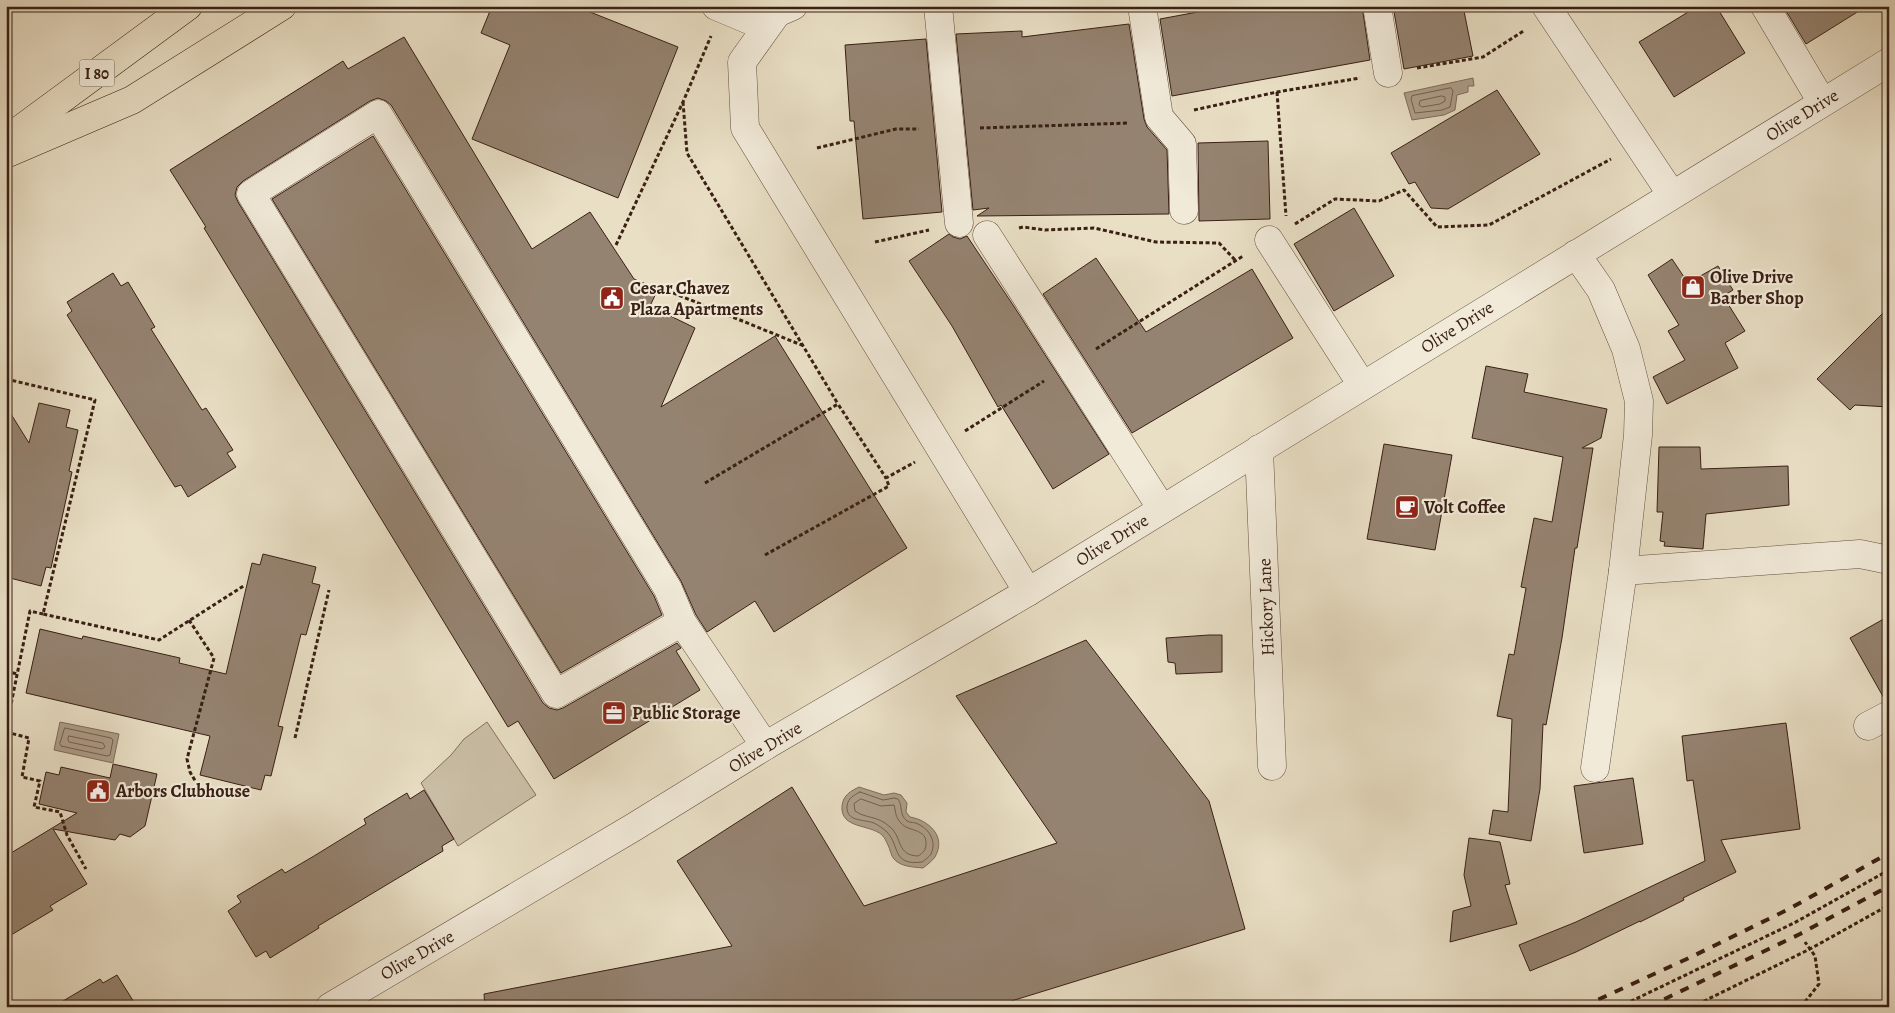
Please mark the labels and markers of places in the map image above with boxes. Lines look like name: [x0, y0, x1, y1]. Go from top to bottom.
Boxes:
place label: Olive Drive Barber Shop: [1710, 265, 1804, 310]
shop icon: Olive Drive Barber Shop: [1680, 274, 1706, 300]
place label: Cesar Chavez Plaza Apartments: [630, 276, 763, 321]
public building icon: Cesar Chavez Plaza Apartments: [599, 285, 625, 311]
cafe icon: Volt Coffee: [1394, 494, 1420, 520]
place label: Volt Coffee: [1423, 495, 1506, 519]
office icon: Public Storage: [601, 700, 627, 726]
place label: Public Storage: [632, 701, 741, 725]
public building icon: Arbors Clubhouse: [85, 778, 111, 804]
place label: Arbors Clubhouse: [115, 779, 250, 803]

